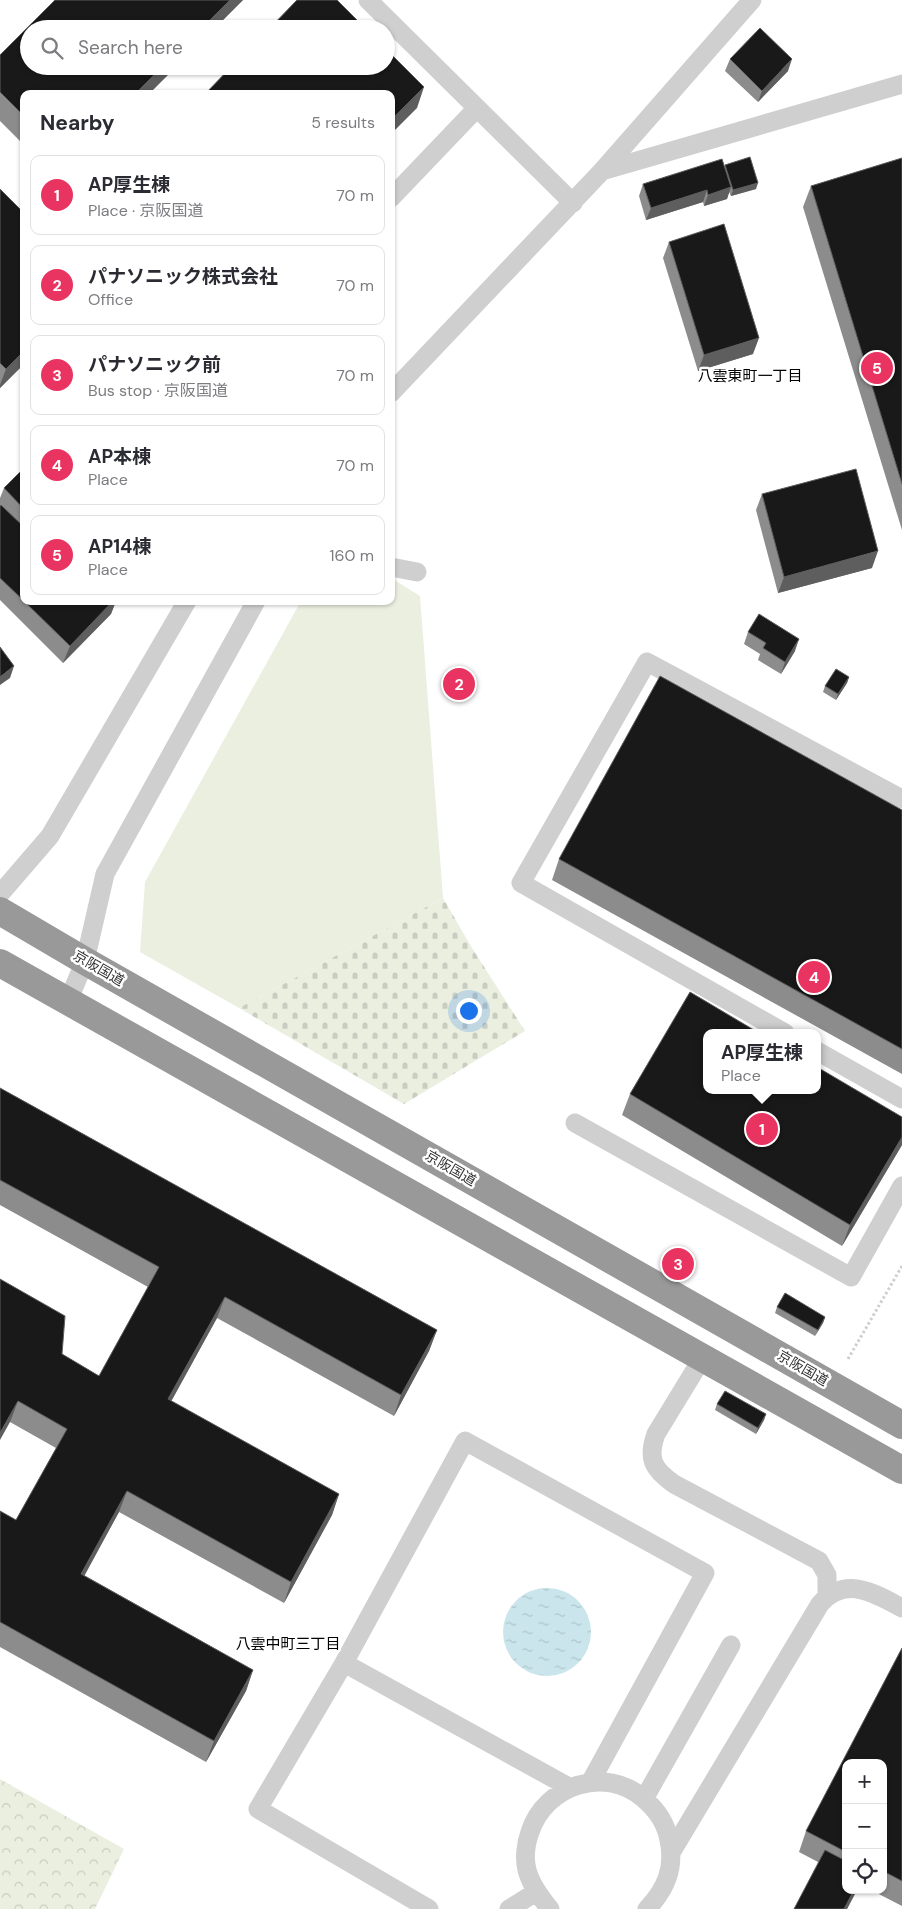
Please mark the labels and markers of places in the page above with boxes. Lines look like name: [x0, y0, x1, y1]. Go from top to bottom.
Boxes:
pin: 5: [861, 349, 893, 387]
pin: 2: [443, 665, 475, 703]
pin: 4: [798, 958, 830, 996]
pin: 1: [746, 1110, 778, 1148]
pin: 3: [662, 1245, 694, 1283]

